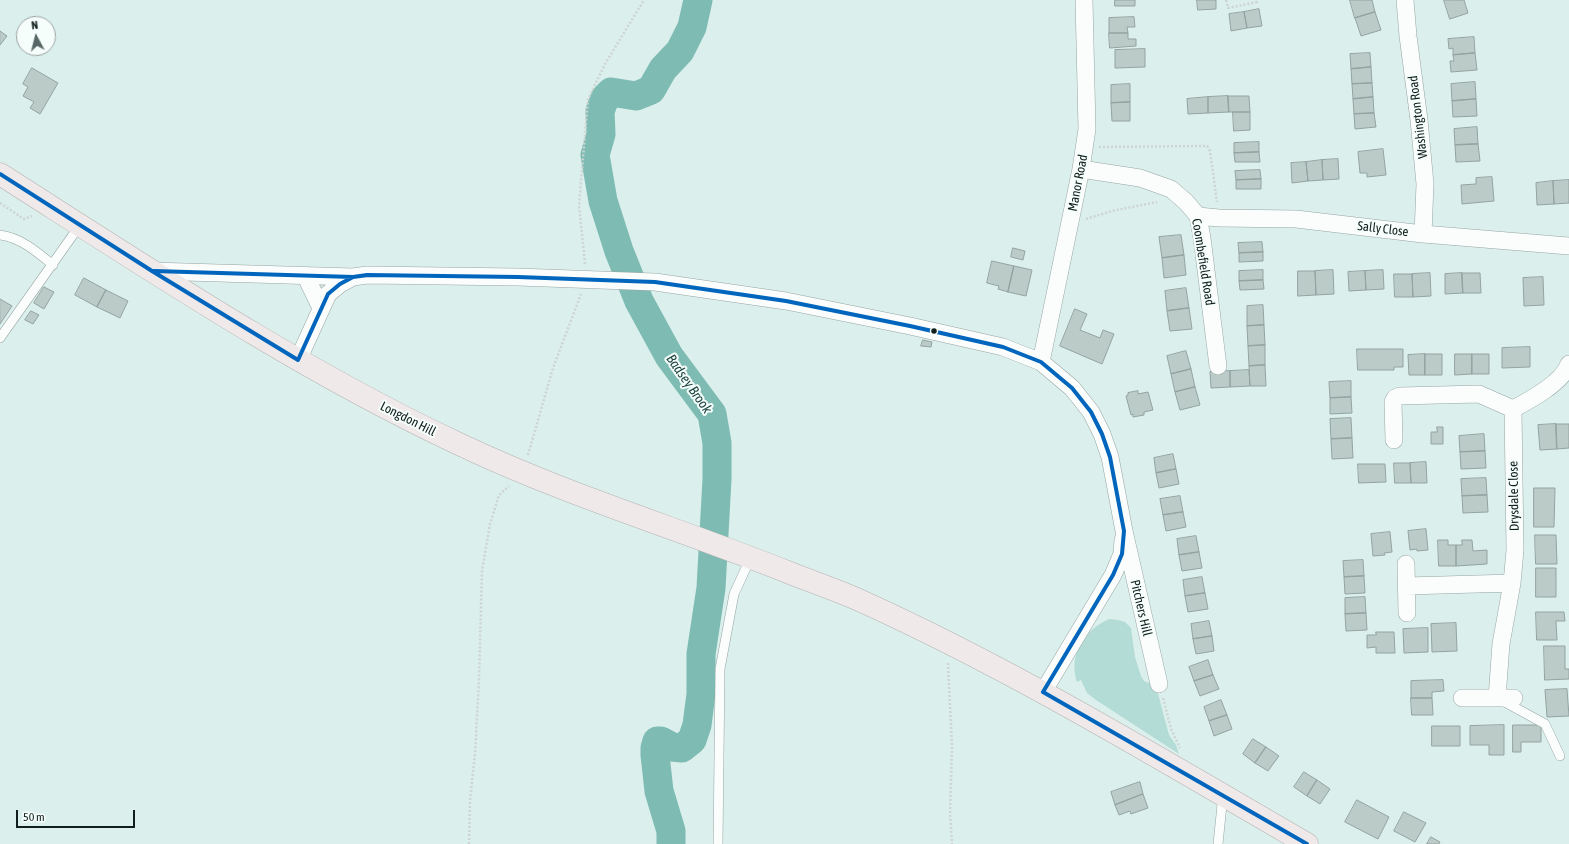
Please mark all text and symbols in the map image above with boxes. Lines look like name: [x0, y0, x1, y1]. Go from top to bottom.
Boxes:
north arrow: [16, 16, 56, 56]
text: N: [31, 19, 39, 31]
street label: Washington Road: [1405, 75, 1431, 159]
street label: Manor Road: [1065, 153, 1091, 213]
street label: Coombefield Road: [1188, 217, 1218, 307]
street label: Sally Close: [1357, 218, 1409, 240]
unlabelled marker: [929, 326, 939, 336]
water label: Badsey Brook: [663, 351, 715, 417]
street label: Longdon Hill: [377, 398, 439, 440]
street label: Drysdale Close: [1506, 461, 1522, 531]
street label: Pitchers Hill: [1127, 578, 1155, 638]
scale bar: [18, 802, 137, 828]
text: 50 m: [23, 810, 45, 824]

